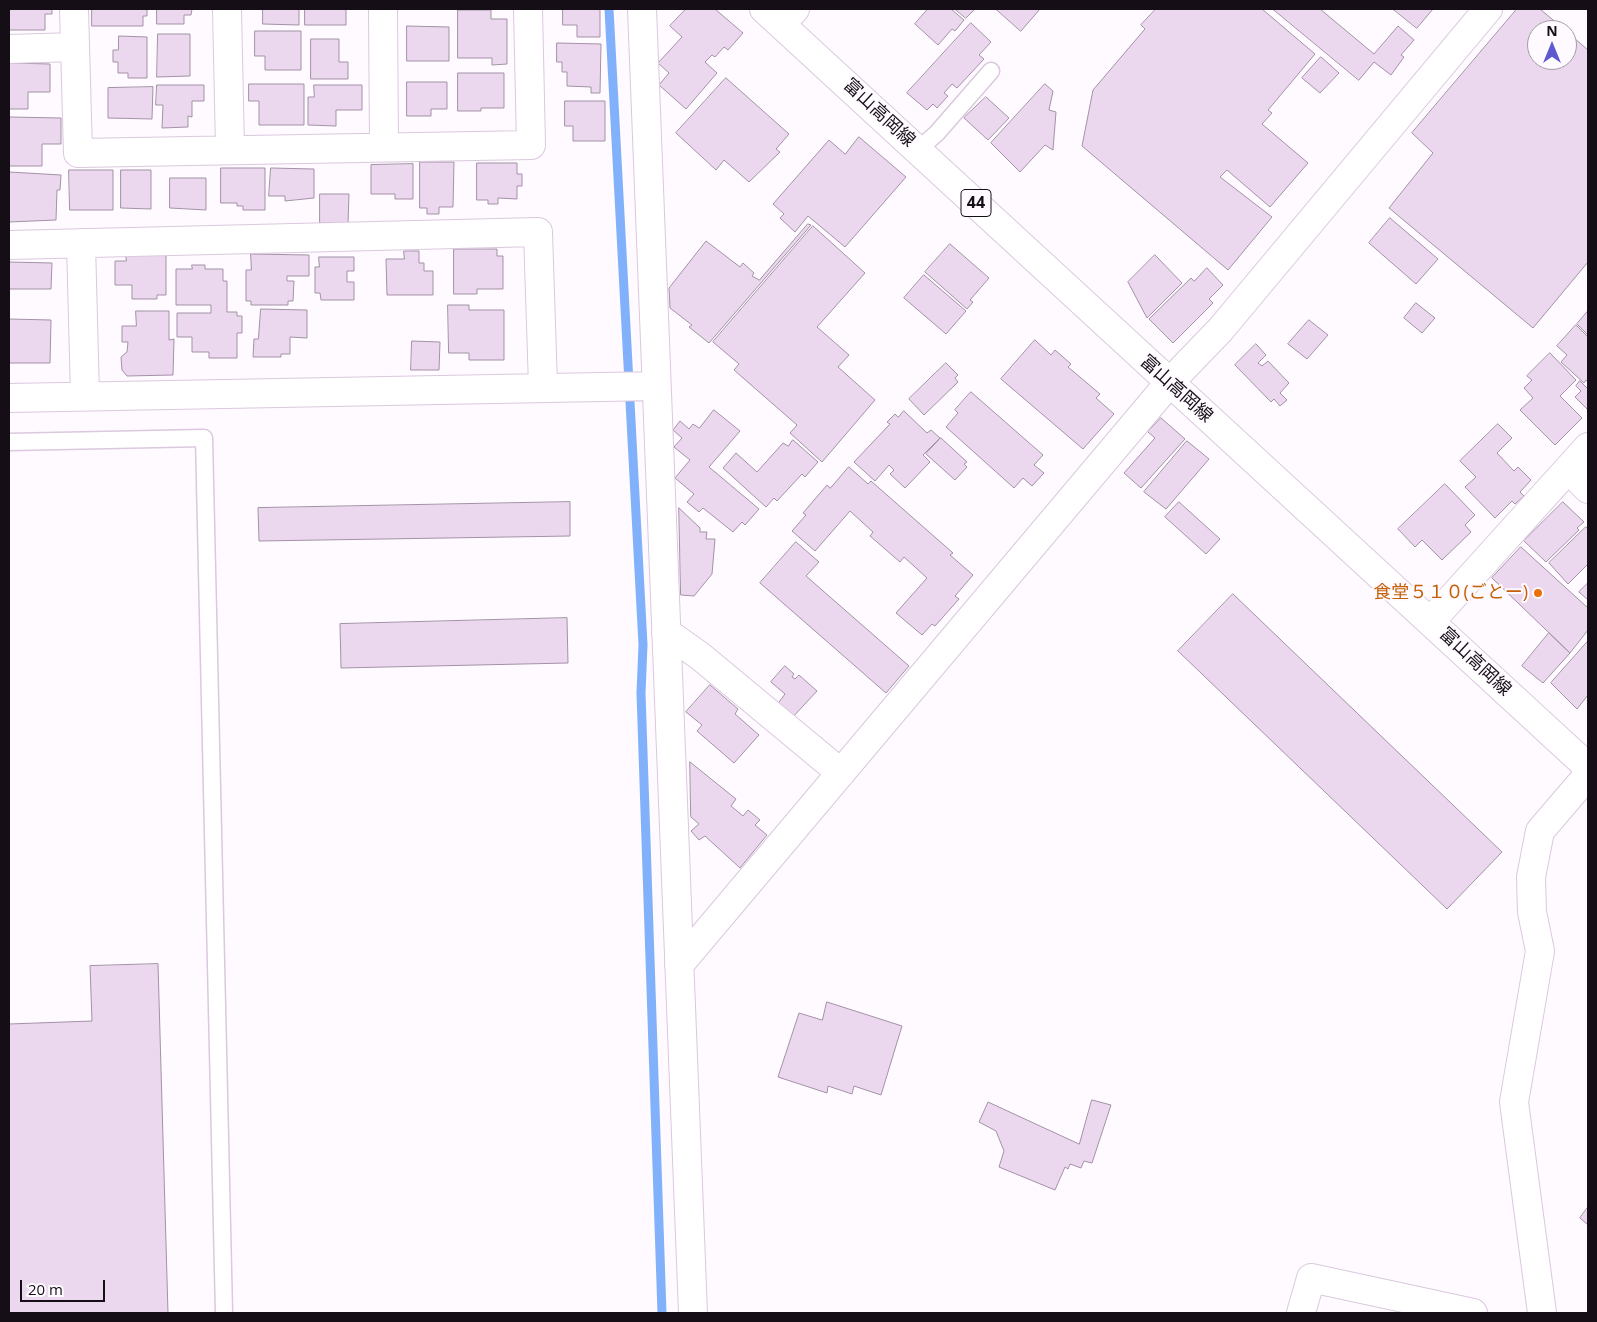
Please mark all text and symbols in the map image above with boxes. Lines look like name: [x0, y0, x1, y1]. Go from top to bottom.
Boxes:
north arrow: [1527, 20, 1577, 70]
text: N: [1546, 21, 1558, 40]
street label: 富山高岡線: [839, 74, 919, 152]
road number: 44: [961, 190, 991, 217]
street label: 富山高岡線: [1135, 351, 1217, 427]
place label: 食堂５１０(ごとー): [1373, 582, 1528, 604]
marker: 食堂５１０(ごとー): [1532, 587, 1544, 599]
street label: 富山高岡線: [1435, 623, 1515, 701]
scale bar: [22, 1270, 108, 1302]
text: 20 m: [28, 1279, 63, 1299]

